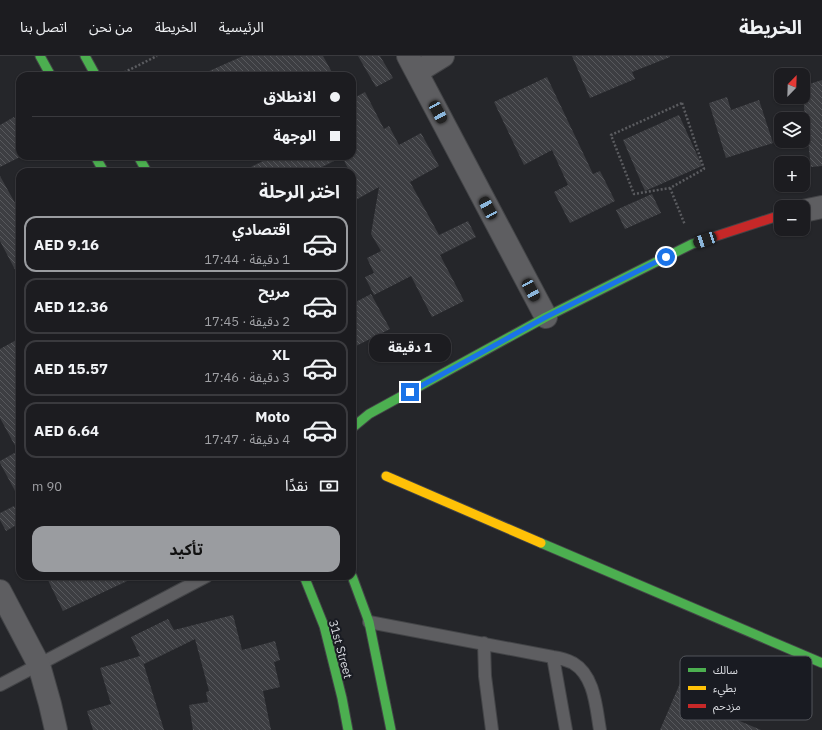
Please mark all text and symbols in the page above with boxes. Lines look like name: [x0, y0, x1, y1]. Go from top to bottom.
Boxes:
text: الخريطة: [739, 15, 802, 39]
text: اتصل بنا: [20, 18, 67, 36]
text: من نحن: [89, 18, 133, 36]
text: الخريطة: [155, 18, 197, 36]
text: الرئيسية: [219, 18, 264, 36]
north arrow: [774, 68, 810, 104]
map controls: [774, 68, 810, 236]
text: الانطلاق: [264, 87, 316, 106]
car: [427, 99, 449, 125]
button: layers: [774, 112, 810, 148]
text: الوجهة: [273, 126, 316, 145]
button: +: [774, 156, 810, 192]
text: اختر الرحلة: [259, 180, 340, 203]
car: [477, 195, 499, 221]
button: −: [774, 200, 810, 236]
text: اقتصادي: [232, 220, 290, 239]
icon: car: [302, 226, 338, 262]
car: [692, 230, 718, 250]
text: AED 9.16: [34, 235, 99, 254]
route start: [657, 248, 675, 266]
text: 1 دقيقة · 17:44: [204, 251, 290, 268]
car: [520, 277, 542, 303]
text: مريح: [258, 282, 290, 301]
icon: car: [302, 288, 338, 324]
text: AED 12.36: [34, 297, 108, 316]
text: 2 دقيقة · 17:45: [204, 313, 290, 330]
callout: 1 دقيقة: [369, 334, 451, 362]
text: 1 دقيقة: [388, 339, 432, 356]
text: XL: [272, 345, 290, 364]
icon: car: [302, 350, 338, 386]
text: AED 15.57: [34, 359, 108, 378]
text: 3 دقيقة · 17:46: [204, 369, 290, 386]
route end: [401, 383, 419, 401]
text: Moto: [255, 407, 290, 426]
icon: car: [302, 412, 338, 448]
text: AED 6.64: [34, 421, 99, 440]
text: 4 دقيقة · 17:47: [204, 431, 290, 448]
icon: cash: [318, 475, 340, 497]
text: نقدًا: [285, 476, 308, 495]
text: 90 m: [32, 478, 62, 495]
button: تأكيد: [32, 526, 340, 572]
street label: 31st Street: [326, 618, 356, 680]
legend: [680, 656, 812, 720]
text: سالك: [713, 663, 738, 677]
text: بطيء: [713, 681, 736, 698]
text: مزدحم: [713, 699, 741, 715]

